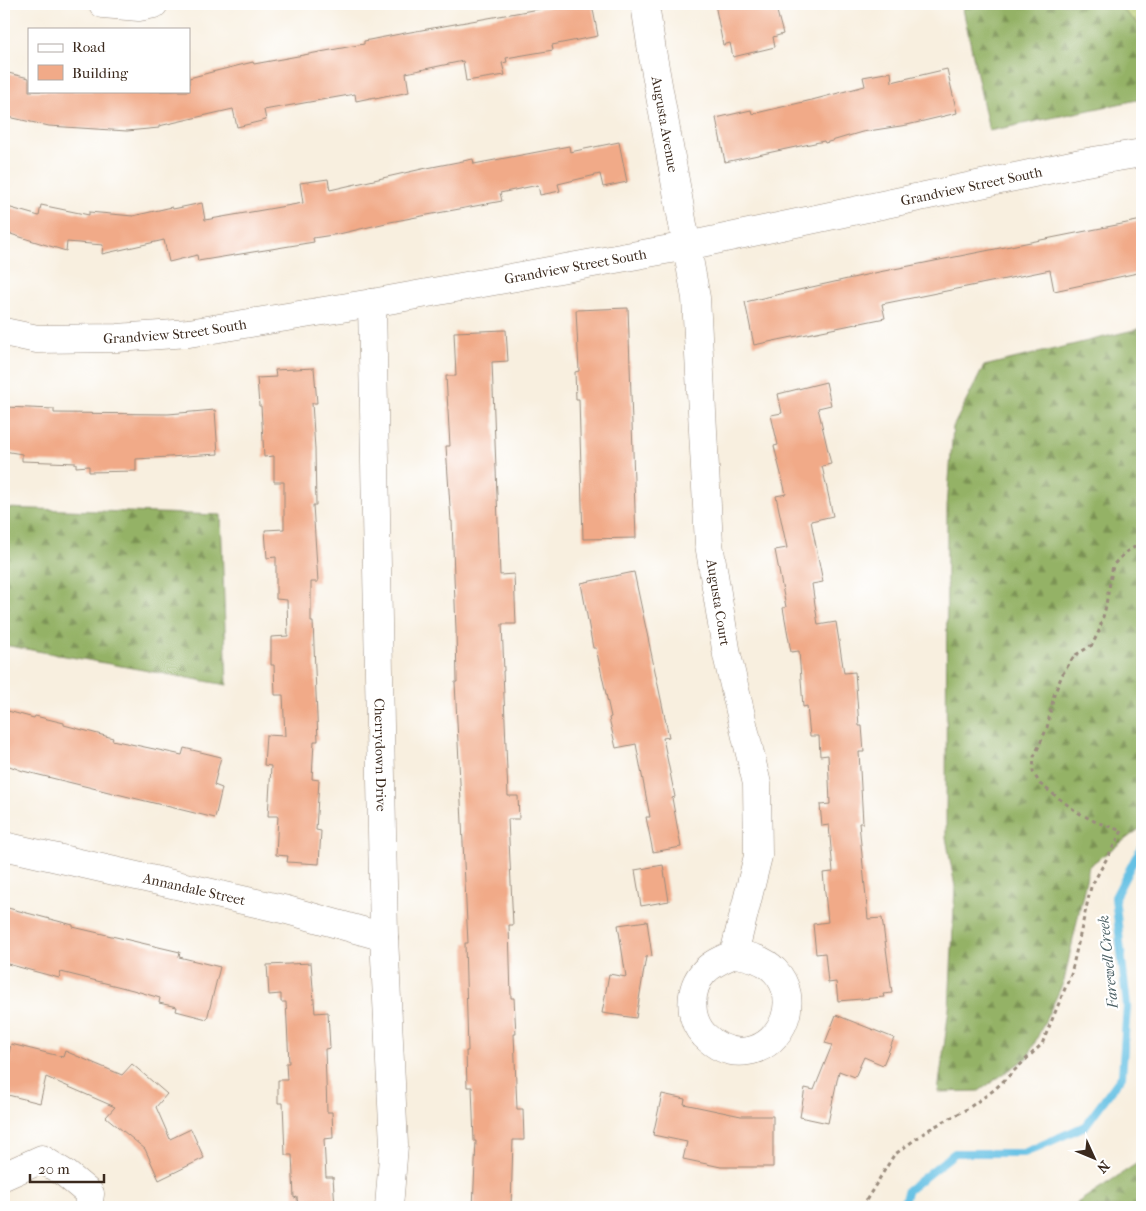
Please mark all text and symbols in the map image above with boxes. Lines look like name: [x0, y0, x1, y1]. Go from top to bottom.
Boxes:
legend: [28, 28, 190, 92]
text: Road: [72, 38, 106, 56]
text: Building: [72, 64, 129, 82]
street label: Augusta Avenue: [648, 74, 682, 174]
street label: Grandview Street South: [899, 163, 1044, 209]
street label: Grandview Street South: [503, 245, 648, 287]
street label: Grandview Street South: [103, 315, 248, 347]
street label: Augusta Court: [703, 557, 734, 647]
street label: Cherrydown Drive: [371, 698, 390, 812]
street label: Annandale Street: [140, 869, 247, 909]
water label: Farewell Creek: [1094, 914, 1122, 1011]
north arrow: [1068, 1134, 1118, 1184]
scale bar: [30, 1151, 104, 1183]
text: N: [1093, 1157, 1113, 1177]
text: 20 m: [38, 1160, 70, 1178]

